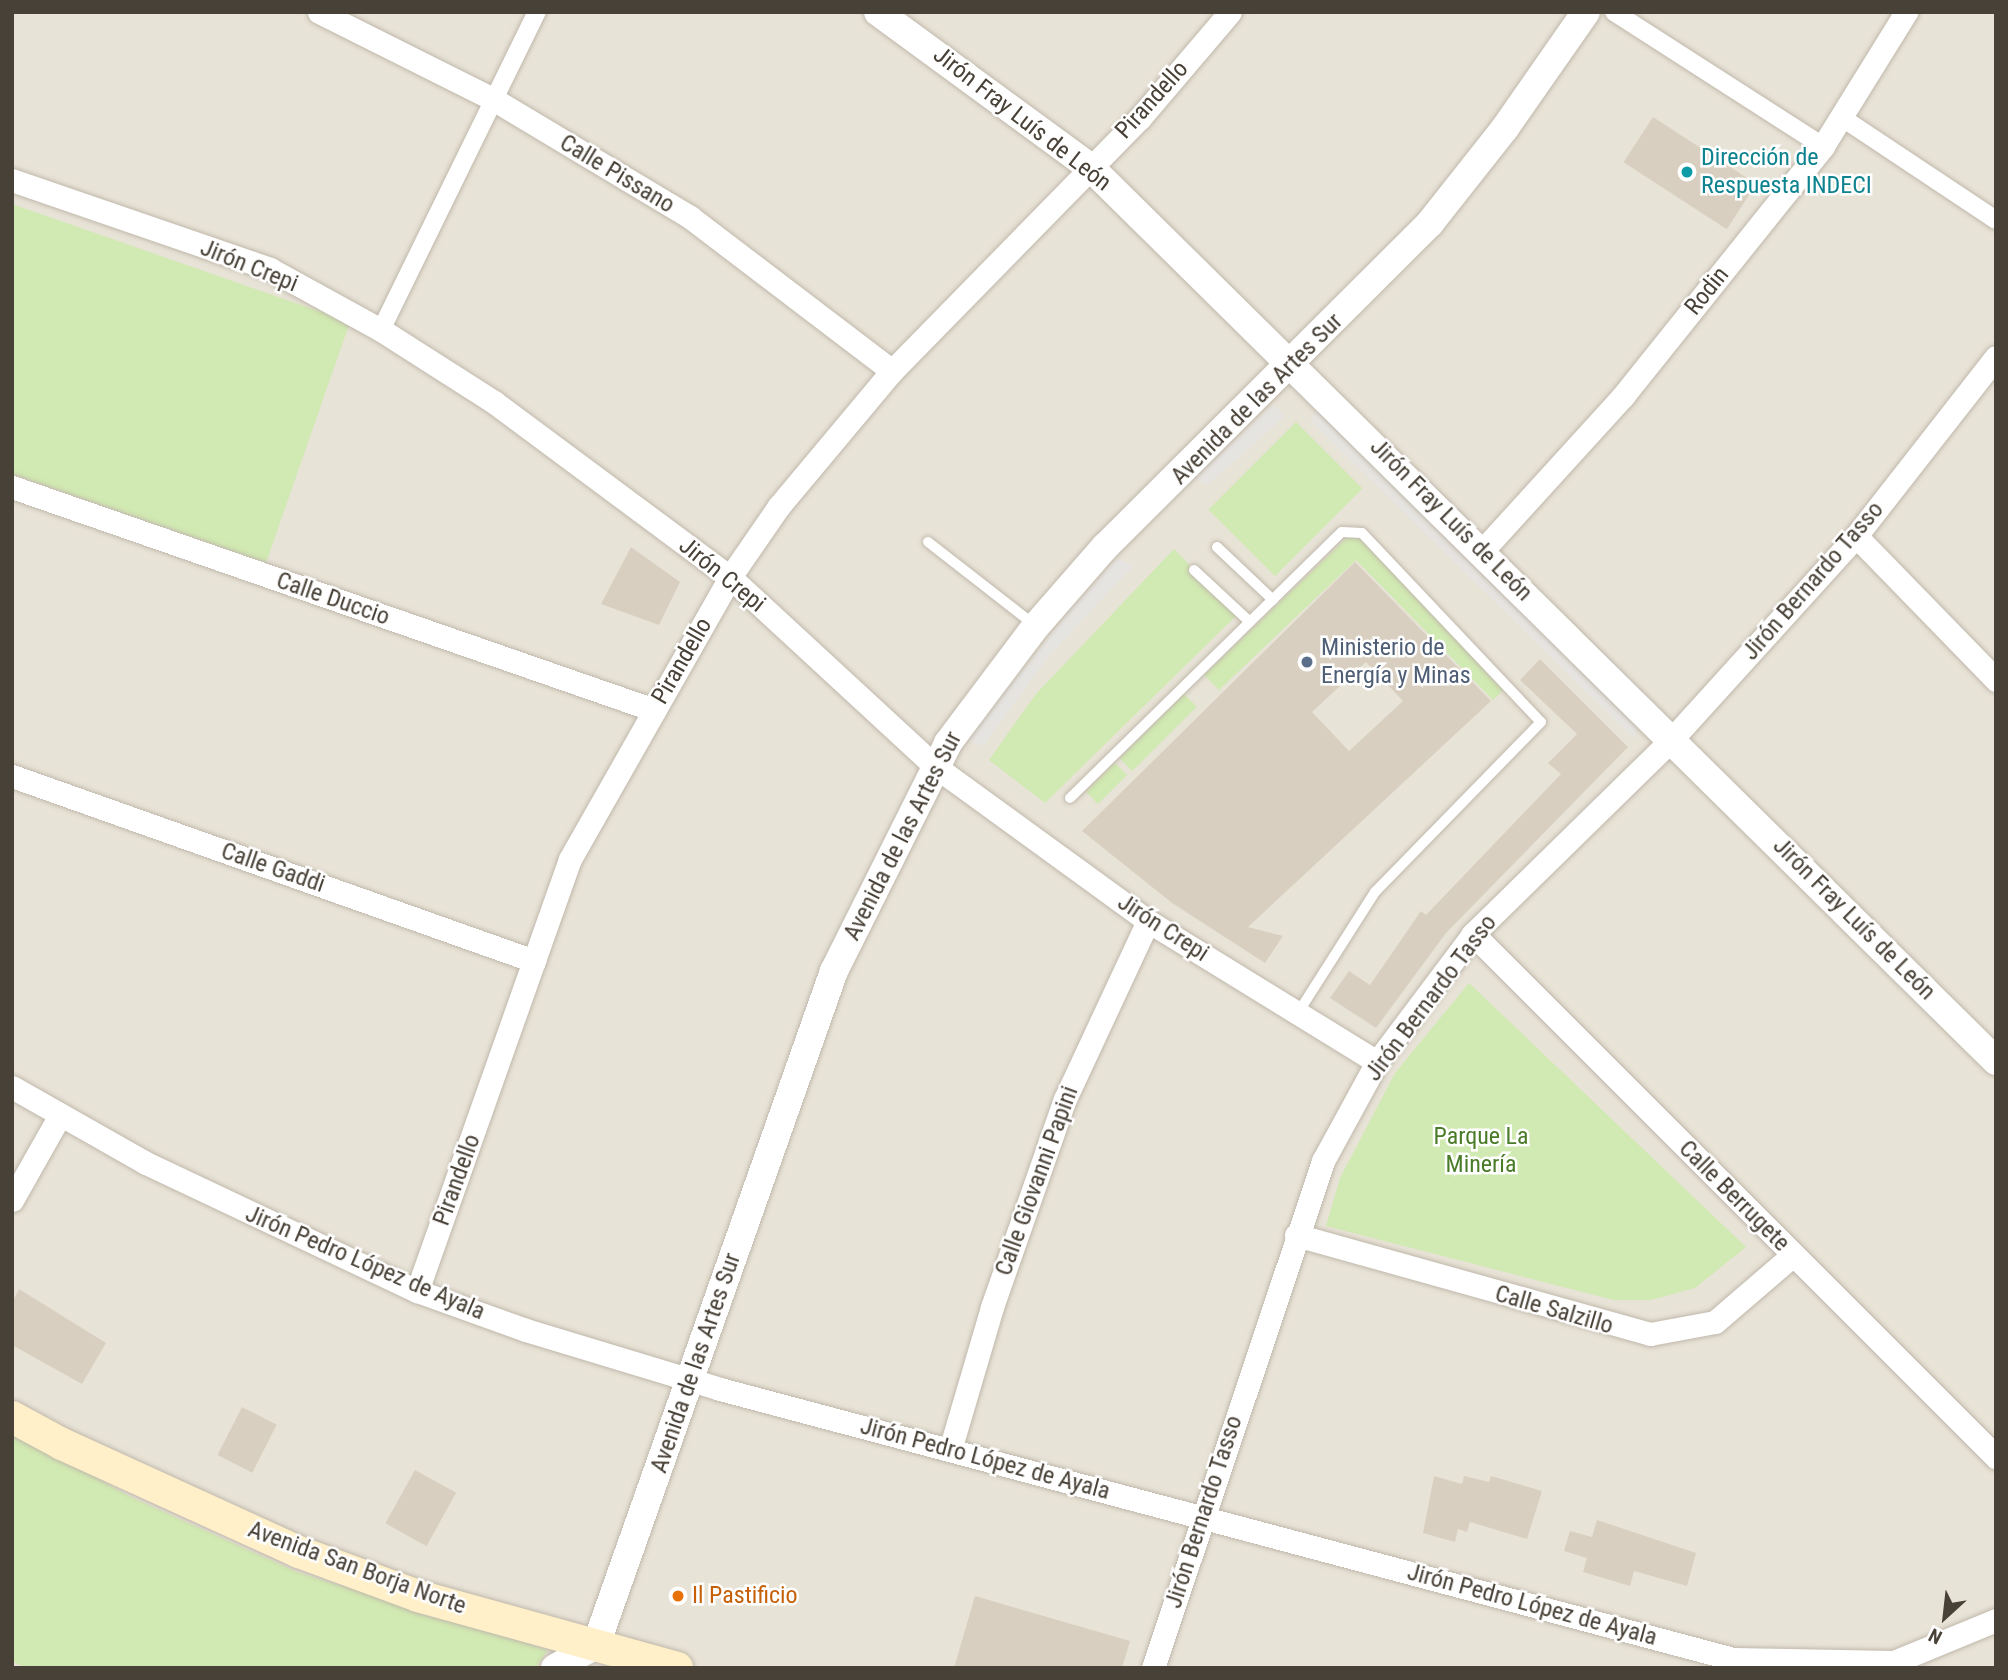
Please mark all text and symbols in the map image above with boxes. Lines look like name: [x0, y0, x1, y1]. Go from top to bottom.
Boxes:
street label: Jirón Fray Luís de León: [927, 41, 1117, 197]
street label: Pirandello: [1110, 55, 1194, 145]
street label: Calle Pissano: [554, 129, 680, 219]
place label: Dirección de Respuesta INDECI: [1701, 144, 1872, 200]
marker: Dirección de Respuesta INDECI: [1679, 164, 1695, 180]
street label: Jirón Crepi: [196, 233, 302, 299]
street label: Rodin: [1679, 261, 1735, 321]
street label: Avenida de las Artes Sur: [1165, 307, 1349, 491]
street label: Jirón Fray Luís de León: [1364, 433, 1538, 607]
street label: Jirón Bernardo Tasso: [1736, 496, 1890, 666]
street label: Jirón Crepi: [673, 532, 771, 618]
street label: Calle Duccio: [273, 566, 393, 632]
street label: Pirandello: [646, 613, 718, 709]
place label: Ministerio de Energía y Minas: [1321, 634, 1471, 690]
marker: Ministerio de Energía y Minas: [1299, 654, 1315, 670]
street label: Avenida de las Artes Sur: [838, 727, 968, 945]
street label: Jirón Fray Luís de León: [1767, 832, 1941, 1006]
street label: Calle Gaddi: [217, 837, 329, 899]
street label: Jirón Crepi: [1112, 888, 1214, 968]
street label: Jirón Bernardo Tasso: [1359, 909, 1503, 1087]
street label: Calle Giovanni Papini: [989, 1082, 1085, 1280]
park label: Parque La Minería: [1433, 1123, 1529, 1179]
street label: Pirandello: [427, 1130, 487, 1230]
street label: Calle Berrugete: [1673, 1135, 1795, 1257]
street label: Jirón Pedro López de Ayala: [241, 1200, 489, 1326]
street label: Avenida de las Artes Sur: [645, 1249, 747, 1477]
street label: Calle Salzillo: [1492, 1279, 1616, 1341]
street label: Jirón Pedro López de Ayala: [857, 1412, 1113, 1506]
street label: Jirón Bernardo Tasso: [1159, 1412, 1249, 1612]
street label: Avenida San Borja Norte: [244, 1515, 470, 1621]
street label: Jirón Pedro López de Ayala: [1404, 1558, 1660, 1652]
place label: Il Pastificio: [692, 1582, 798, 1610]
north arrow: [1910, 1582, 1980, 1652]
marker: Il Pastificio: [670, 1588, 686, 1604]
text: N: [1925, 1623, 1946, 1649]

